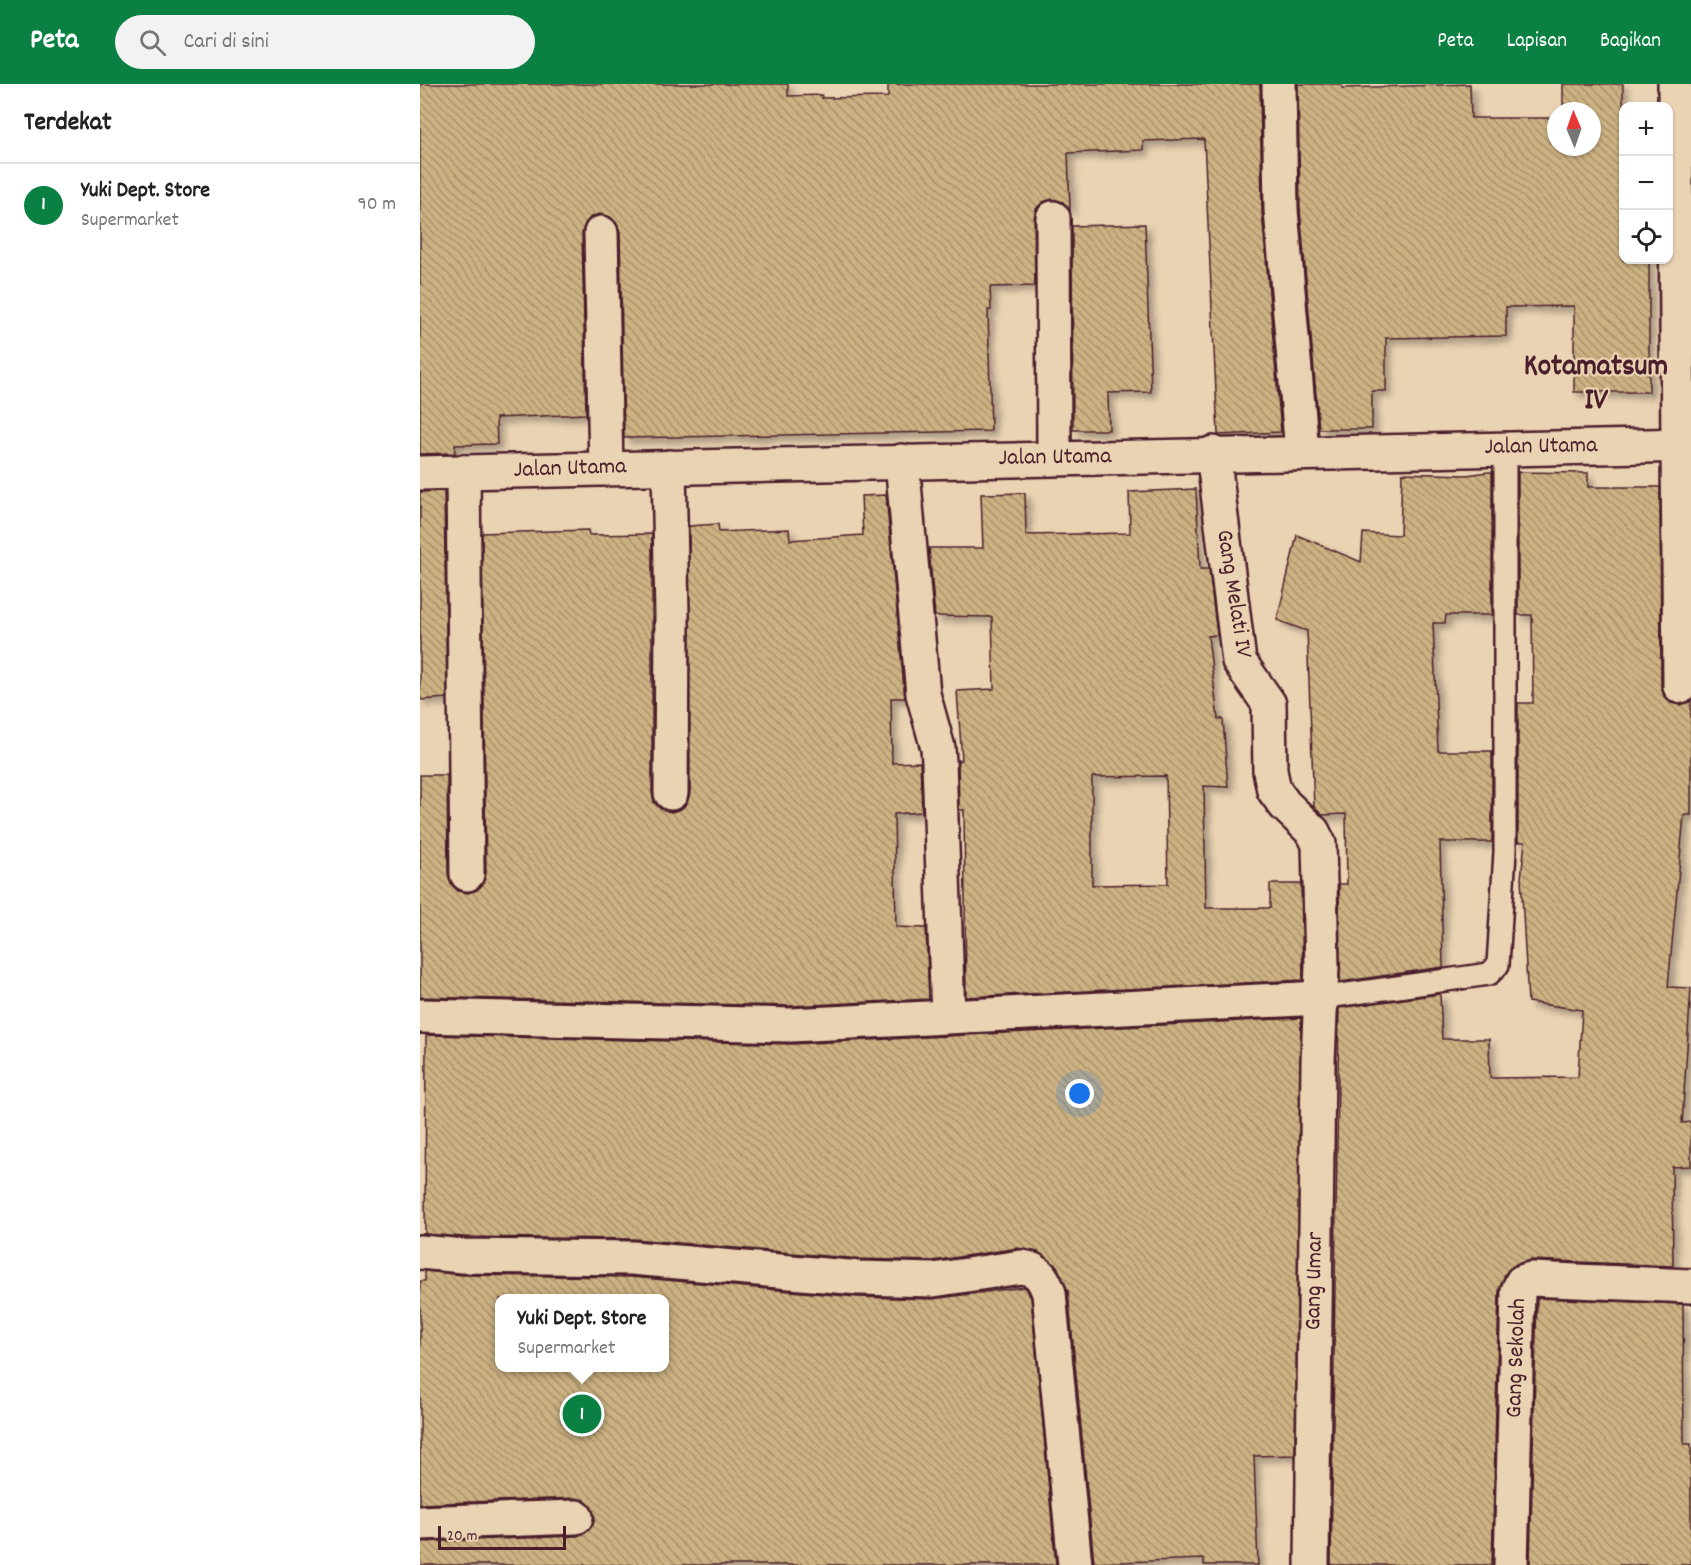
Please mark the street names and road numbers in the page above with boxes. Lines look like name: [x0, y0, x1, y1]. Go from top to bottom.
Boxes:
street label: Jalan Utama: [1484, 429, 1599, 465]
street label: Jalan Utama: [998, 440, 1113, 476]
street label: Jalan Utama: [513, 450, 628, 488]
street label: Gang Melati IV: [1206, 527, 1260, 661]
street label: Gang Umar: [1297, 1231, 1333, 1331]
street label: Gang Sekolah: [1498, 1297, 1536, 1419]

